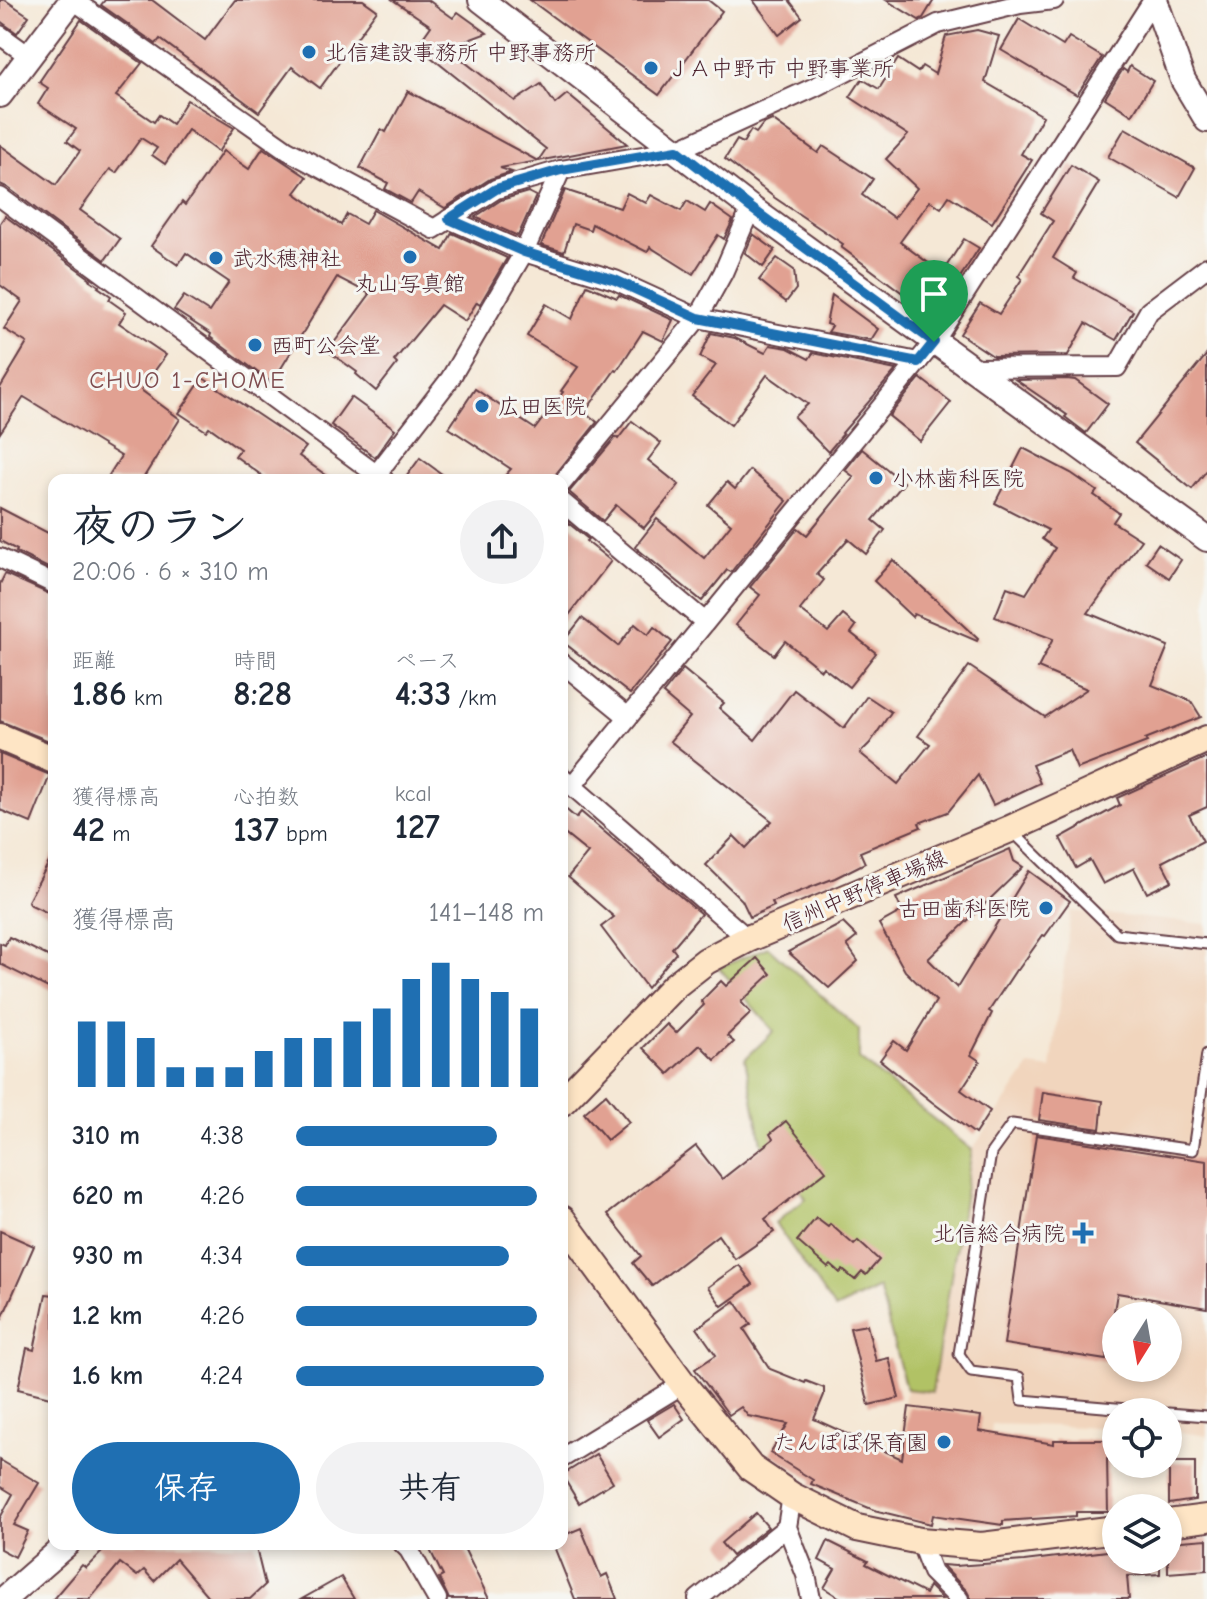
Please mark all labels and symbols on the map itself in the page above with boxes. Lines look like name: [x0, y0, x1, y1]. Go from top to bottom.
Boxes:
place label: 北信建設事務所 中野事務所: [325, 40, 596, 66]
marker: 北信建設事務所 中野事務所: [300, 43, 318, 61]
place label: ＪＡ中野市 中野事業所: [667, 56, 894, 82]
marker: ＪＡ中野市 中野事業所: [642, 59, 660, 77]
place label: 武水穂神社: [232, 246, 342, 272]
marker: 丸山写真館: [401, 248, 419, 266]
marker: 武水穂神社: [207, 249, 225, 267]
pin: [900, 260, 968, 342]
place label: 丸山写真館: [355, 271, 465, 297]
place label: 西町公会堂: [271, 333, 381, 359]
marker: 西町公会堂: [246, 336, 264, 354]
district label: CHUO 1-CHOME: [89, 366, 287, 394]
place label: 広田医院: [498, 394, 586, 420]
marker: 広田医院: [473, 397, 491, 415]
place label: 小林歯科医院: [892, 466, 1024, 492]
marker: 小林歯科医院: [867, 469, 885, 487]
street label: 信州中野停車場線: [778, 845, 950, 937]
place label: 古田歯科医院: [898, 896, 1030, 922]
marker: 古田歯科医院: [1037, 899, 1055, 917]
place label: 北信総合病院: [933, 1221, 1065, 1247]
marker: 北信総合病院: [1072, 1222, 1094, 1244]
north arrow: [1102, 1302, 1182, 1382]
place label: たんぽぽ保育園: [774, 1430, 928, 1456]
marker: たんぽぽ保育園: [935, 1433, 953, 1451]

